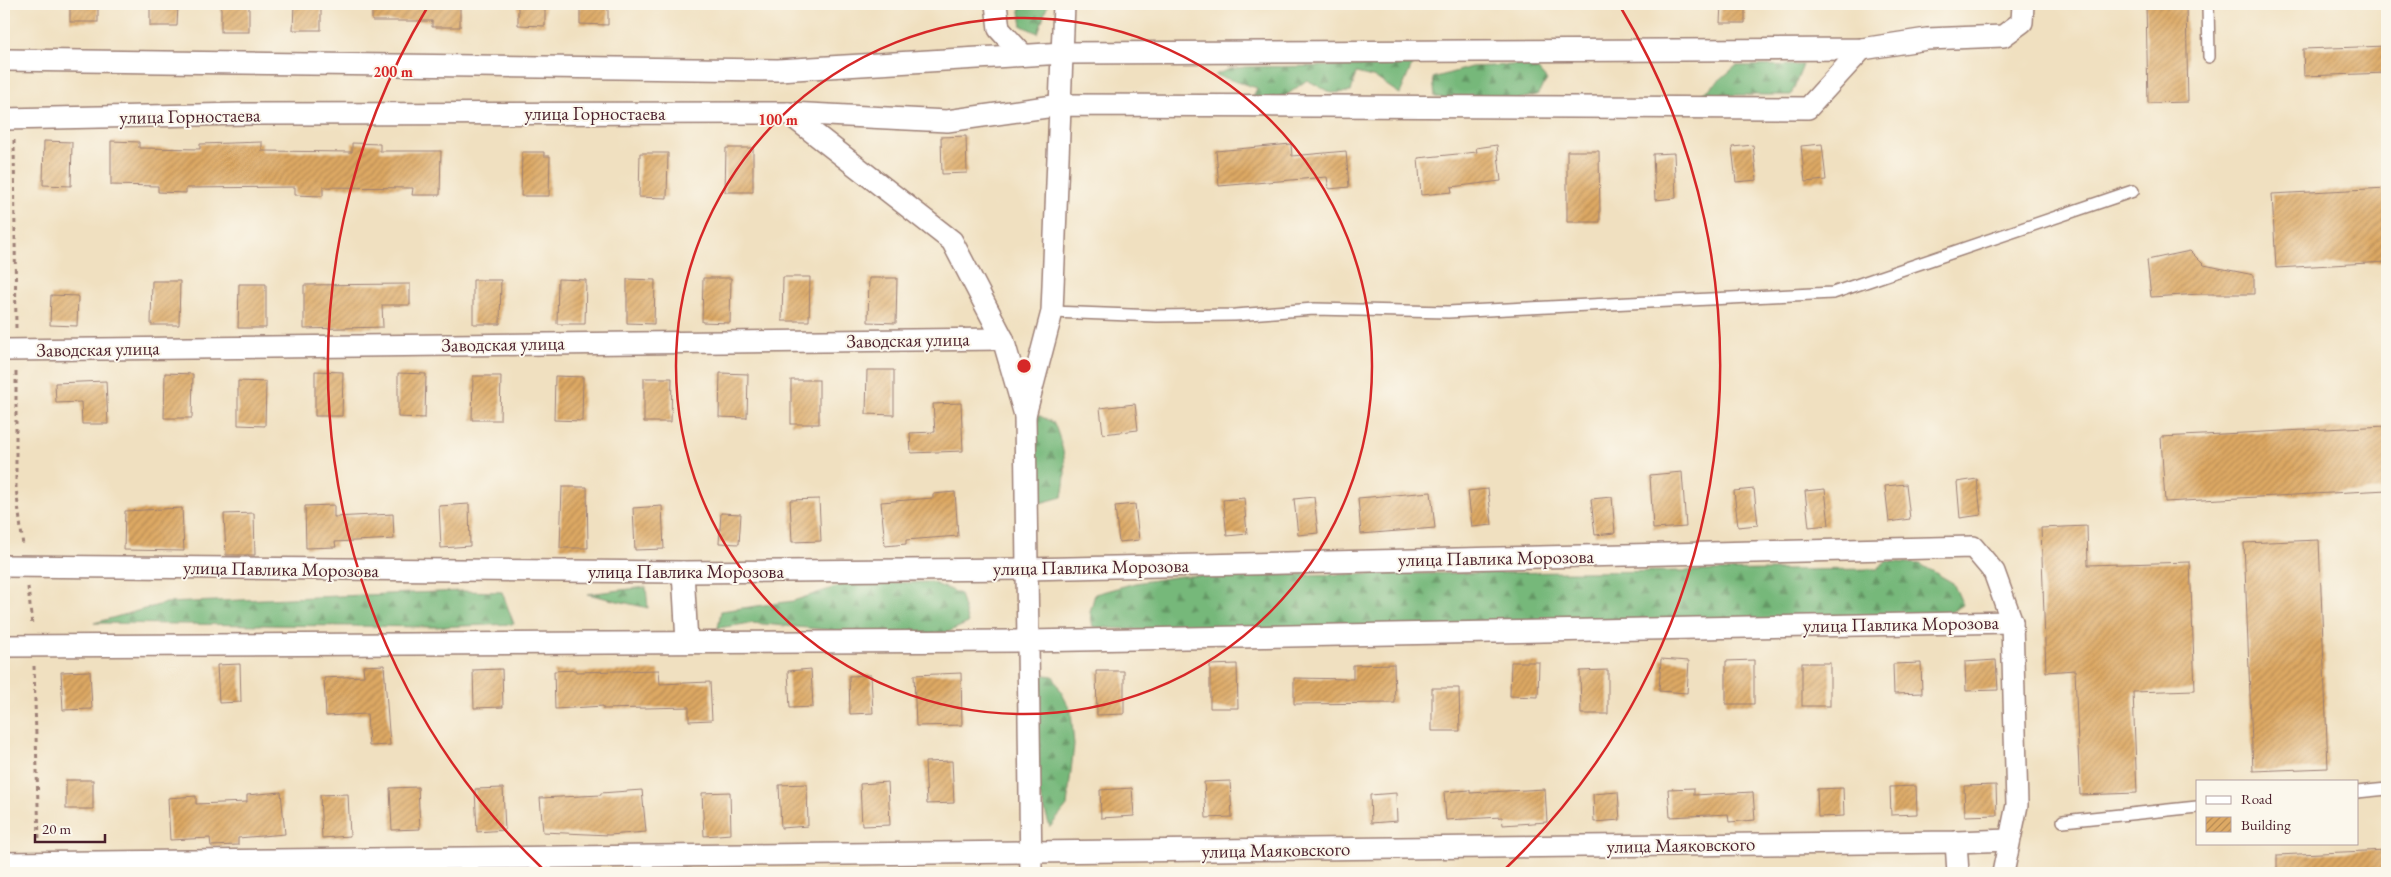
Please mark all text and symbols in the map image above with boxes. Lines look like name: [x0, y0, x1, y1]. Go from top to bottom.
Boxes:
text: 200 m: [373, 62, 413, 81]
street label: улица Горностаева: [525, 101, 666, 126]
street label: улица Горностаева: [119, 102, 261, 130]
text: 100 m: [758, 110, 798, 129]
street label: Заводская улица: [846, 326, 970, 354]
street label: Заводская улица: [441, 330, 565, 358]
street label: Заводская улица: [36, 335, 160, 363]
centre of rings: [1015, 357, 1033, 375]
street label: улица Павлика Морозова: [1398, 544, 1595, 572]
street label: улица Павлика Морозова: [993, 553, 1190, 581]
street label: улица Павлика Морозова: [183, 555, 380, 583]
street label: улица Павлика Морозова: [588, 559, 784, 584]
street label: улица Павлика Морозова: [1803, 610, 2000, 638]
legend: [2196, 780, 2358, 844]
text: Road: [2241, 789, 2273, 808]
scale bar: [35, 812, 105, 844]
text: Building: [2241, 815, 2291, 834]
text: 20 m: [42, 819, 71, 838]
street label: улица Маяковского: [1606, 831, 1756, 859]
street label: улица Маяковского: [1201, 836, 1351, 864]

